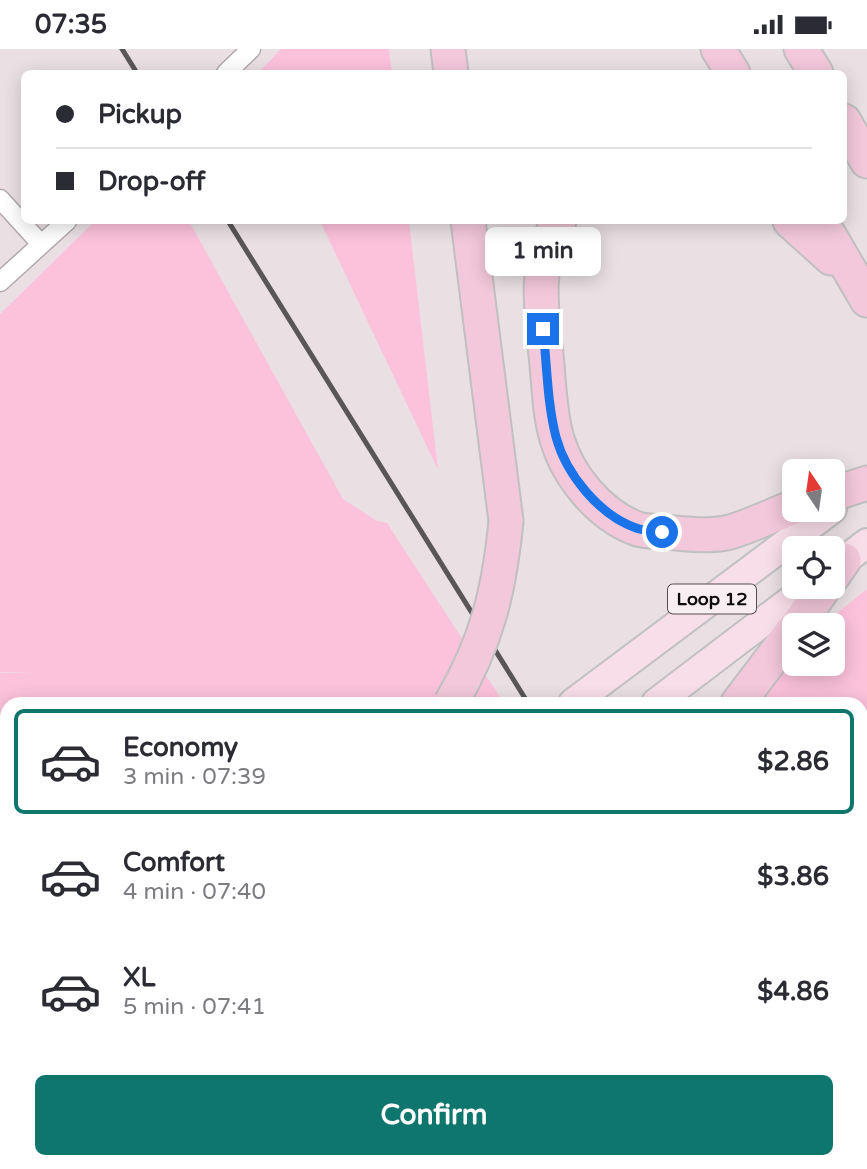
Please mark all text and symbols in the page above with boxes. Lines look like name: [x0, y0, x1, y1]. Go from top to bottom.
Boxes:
text: 07:35: [35, 9, 107, 40]
text: Pickup: [98, 99, 182, 130]
text: Drop-off: [98, 166, 205, 197]
callout: 1 min: [485, 227, 601, 277]
text: 1 min: [512, 237, 574, 265]
route end: [527, 313, 559, 345]
north arrow: [782, 459, 845, 521]
map controls: [782, 459, 845, 676]
route start: [646, 516, 678, 548]
button: locate: [782, 536, 845, 599]
road number: Loop 12: [668, 585, 756, 613]
button: layers: [782, 613, 845, 676]
icon: car: [39, 730, 102, 793]
text: Economy: [123, 732, 238, 763]
text: $2.86: [757, 746, 829, 777]
text: 3 min · 07:39: [123, 763, 266, 791]
icon: car: [39, 845, 102, 908]
text: Comfort: [123, 847, 225, 878]
text: $3.86: [757, 861, 829, 892]
text: 4 min · 07:40: [123, 878, 266, 906]
icon: car: [39, 960, 102, 1023]
text: XL: [123, 962, 155, 993]
text: $4.86: [757, 976, 829, 1007]
text: 5 min · 07:41: [123, 993, 266, 1021]
button: Confirm: [35, 1075, 833, 1155]

